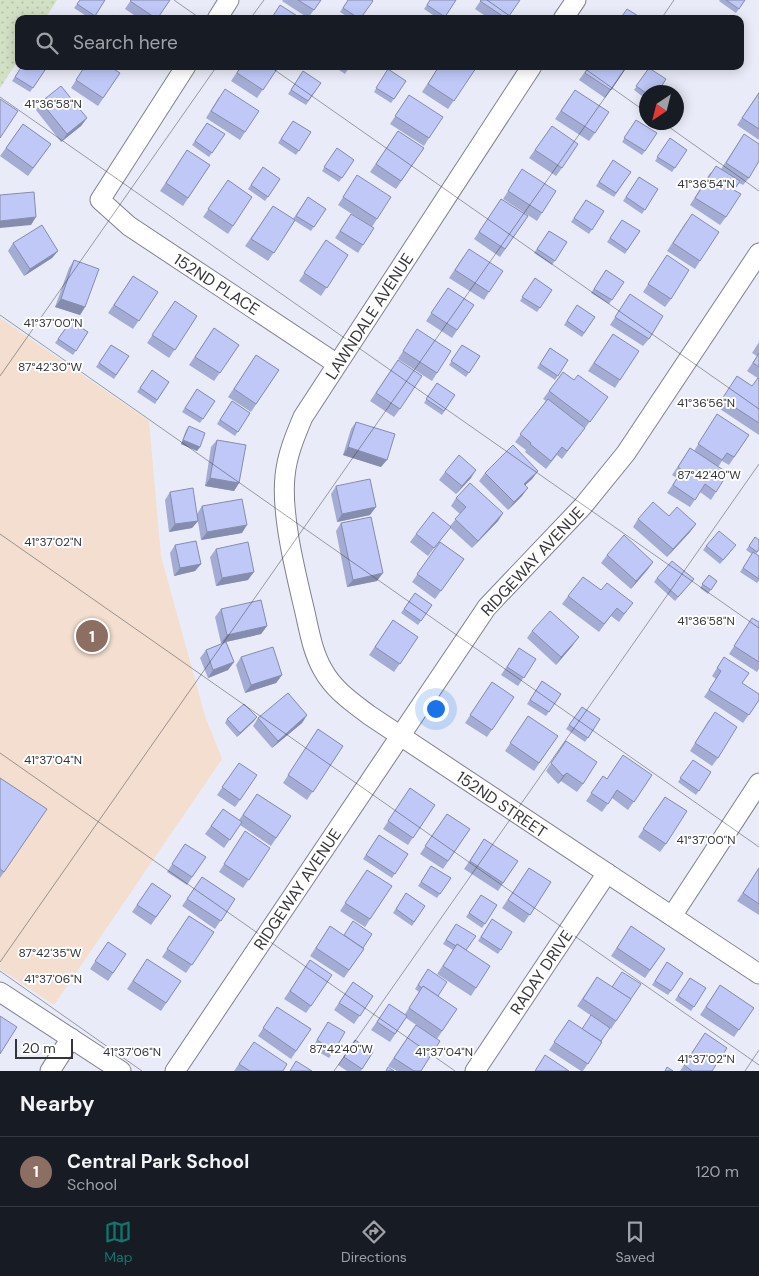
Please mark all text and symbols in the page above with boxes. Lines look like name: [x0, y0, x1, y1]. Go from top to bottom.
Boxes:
search box: [15, 15, 744, 70]
icon: search: [33, 29, 61, 57]
text: Search here: [73, 30, 178, 55]
north arrow: [639, 85, 684, 130]
text: 41°36'58"N: [24, 96, 82, 112]
text: 41°36'54"N: [677, 176, 735, 192]
street label: 152ND PLACE: [170, 249, 264, 320]
street label: LAWNDALE AVENUE: [321, 249, 418, 383]
text: 41°37'00"N: [24, 315, 82, 331]
text: 87°42'30"W: [18, 359, 82, 375]
text: 41°36'56"N: [677, 395, 735, 411]
text: 87°42'40"W: [677, 467, 741, 483]
street label: RIDGEWAY AVENUE: [476, 502, 589, 620]
text: 41°37'02"N: [24, 534, 82, 550]
text: 41°36'58"N: [677, 613, 735, 629]
pin: 1: [76, 617, 108, 655]
your location: [423, 696, 449, 722]
text: 41°37'04"N: [24, 752, 82, 768]
street label: 152ND STREET: [453, 766, 551, 842]
street label: RIDGEWAY AVENUE: [249, 824, 346, 954]
text: 41°37'00"N: [677, 832, 735, 848]
street label: RADAY DRIVE: [505, 926, 577, 1019]
text: 87°42'35"W: [19, 945, 82, 961]
text: 41°37'06"N: [24, 971, 82, 987]
scale bar: [15, 1036, 72, 1059]
text: 20 m: [22, 1039, 56, 1057]
text: 87°42'40"W: [309, 1041, 373, 1057]
text: 41°37'06"N: [103, 1044, 161, 1060]
text: 41°37'04"N: [415, 1044, 473, 1060]
text: 41°37'02"N: [677, 1051, 735, 1067]
text: Nearby: [20, 1090, 94, 1118]
text: Central Park School: [67, 1149, 249, 1174]
text: 1: [33, 1161, 39, 1182]
text: 120 m: [695, 1161, 739, 1182]
text: School: [67, 1174, 117, 1195]
tab: Map: [104, 1218, 132, 1266]
tab: Directions: [341, 1218, 407, 1266]
tab: Saved: [615, 1218, 655, 1266]

